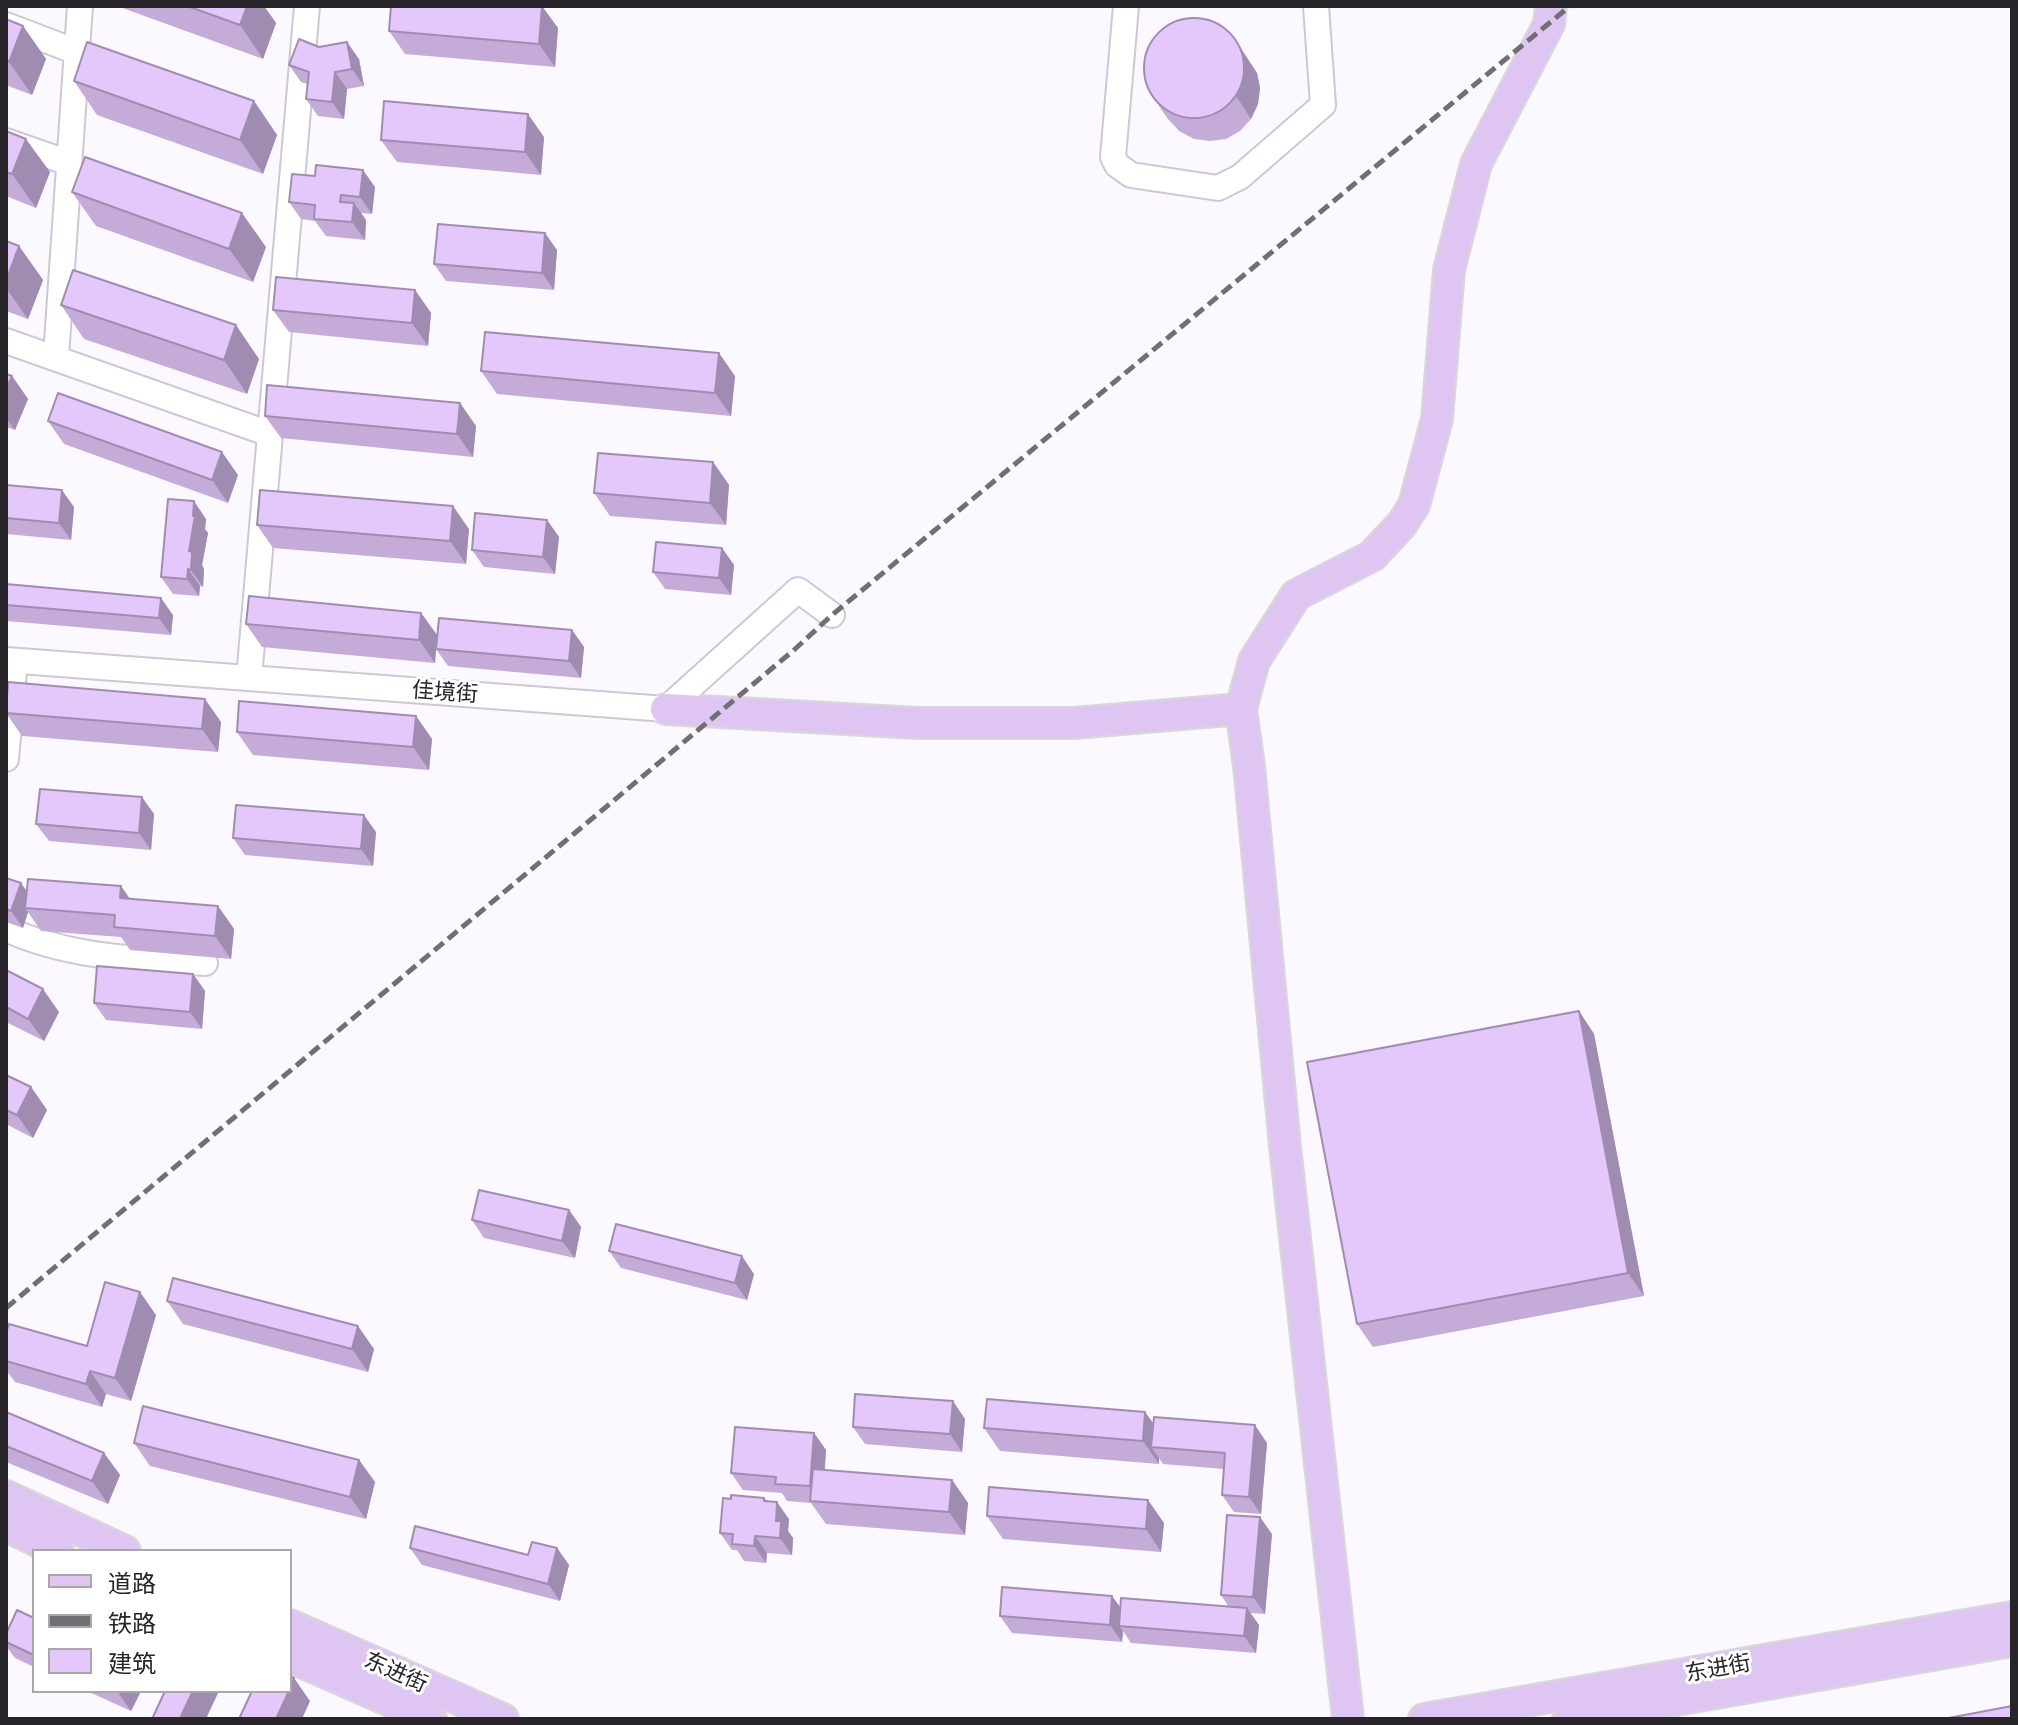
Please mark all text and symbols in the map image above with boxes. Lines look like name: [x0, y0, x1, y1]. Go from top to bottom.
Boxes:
street label: 佳境街: [411, 677, 479, 707]
legend: [32, 1549, 292, 1693]
text: 道路: [108, 1568, 156, 1597]
text: 铁路: [108, 1608, 156, 1637]
street label: 东进街: [360, 1647, 432, 1697]
text: 建筑: [108, 1648, 156, 1677]
street label: 东进街: [1683, 1649, 1753, 1687]

